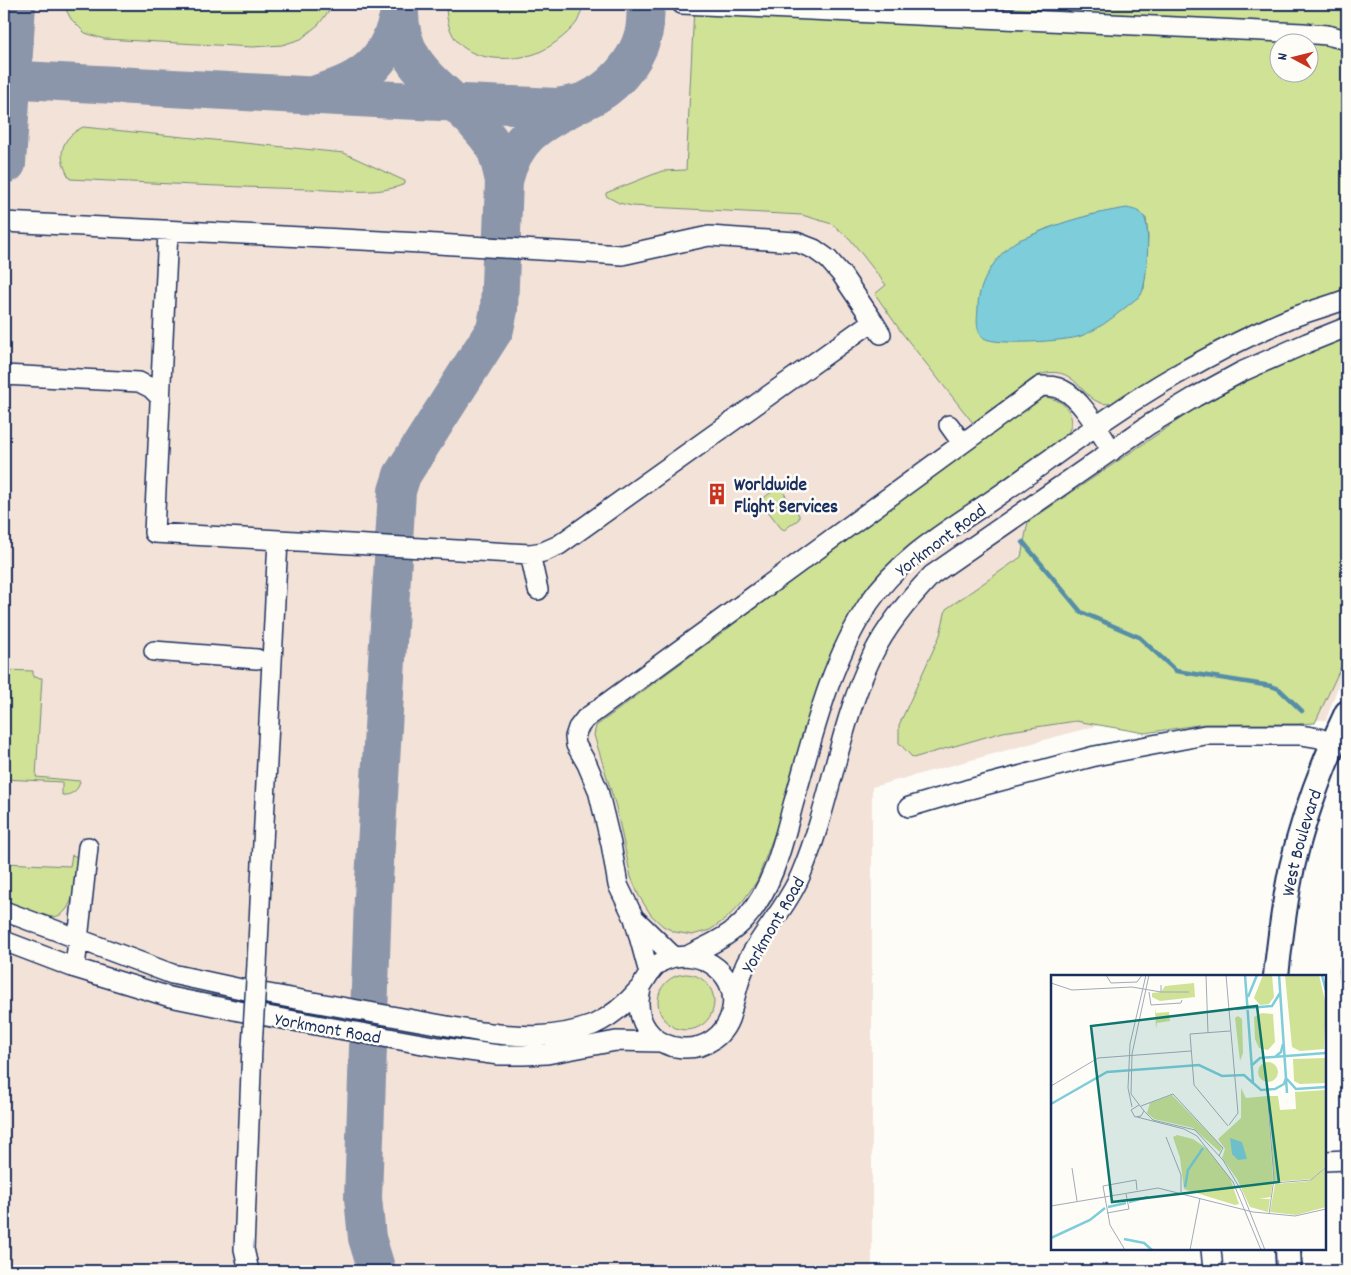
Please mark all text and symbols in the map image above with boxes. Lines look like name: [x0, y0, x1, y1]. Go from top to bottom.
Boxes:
north arrow: [1268, 32, 1318, 82]
text: N: [1273, 52, 1293, 61]
place label: Worldwide Flight Services: [734, 473, 838, 522]
building icon: Worldwide Flight Services: [704, 481, 730, 507]
street label: Yorkmont Road: [891, 499, 993, 585]
street label: West Boulevard: [1277, 786, 1331, 899]
street label: Yorkmont Road: [736, 872, 814, 979]
inset map: [1051, 975, 1326, 1250]
street label: Yorkmont Road: [272, 1008, 383, 1053]

